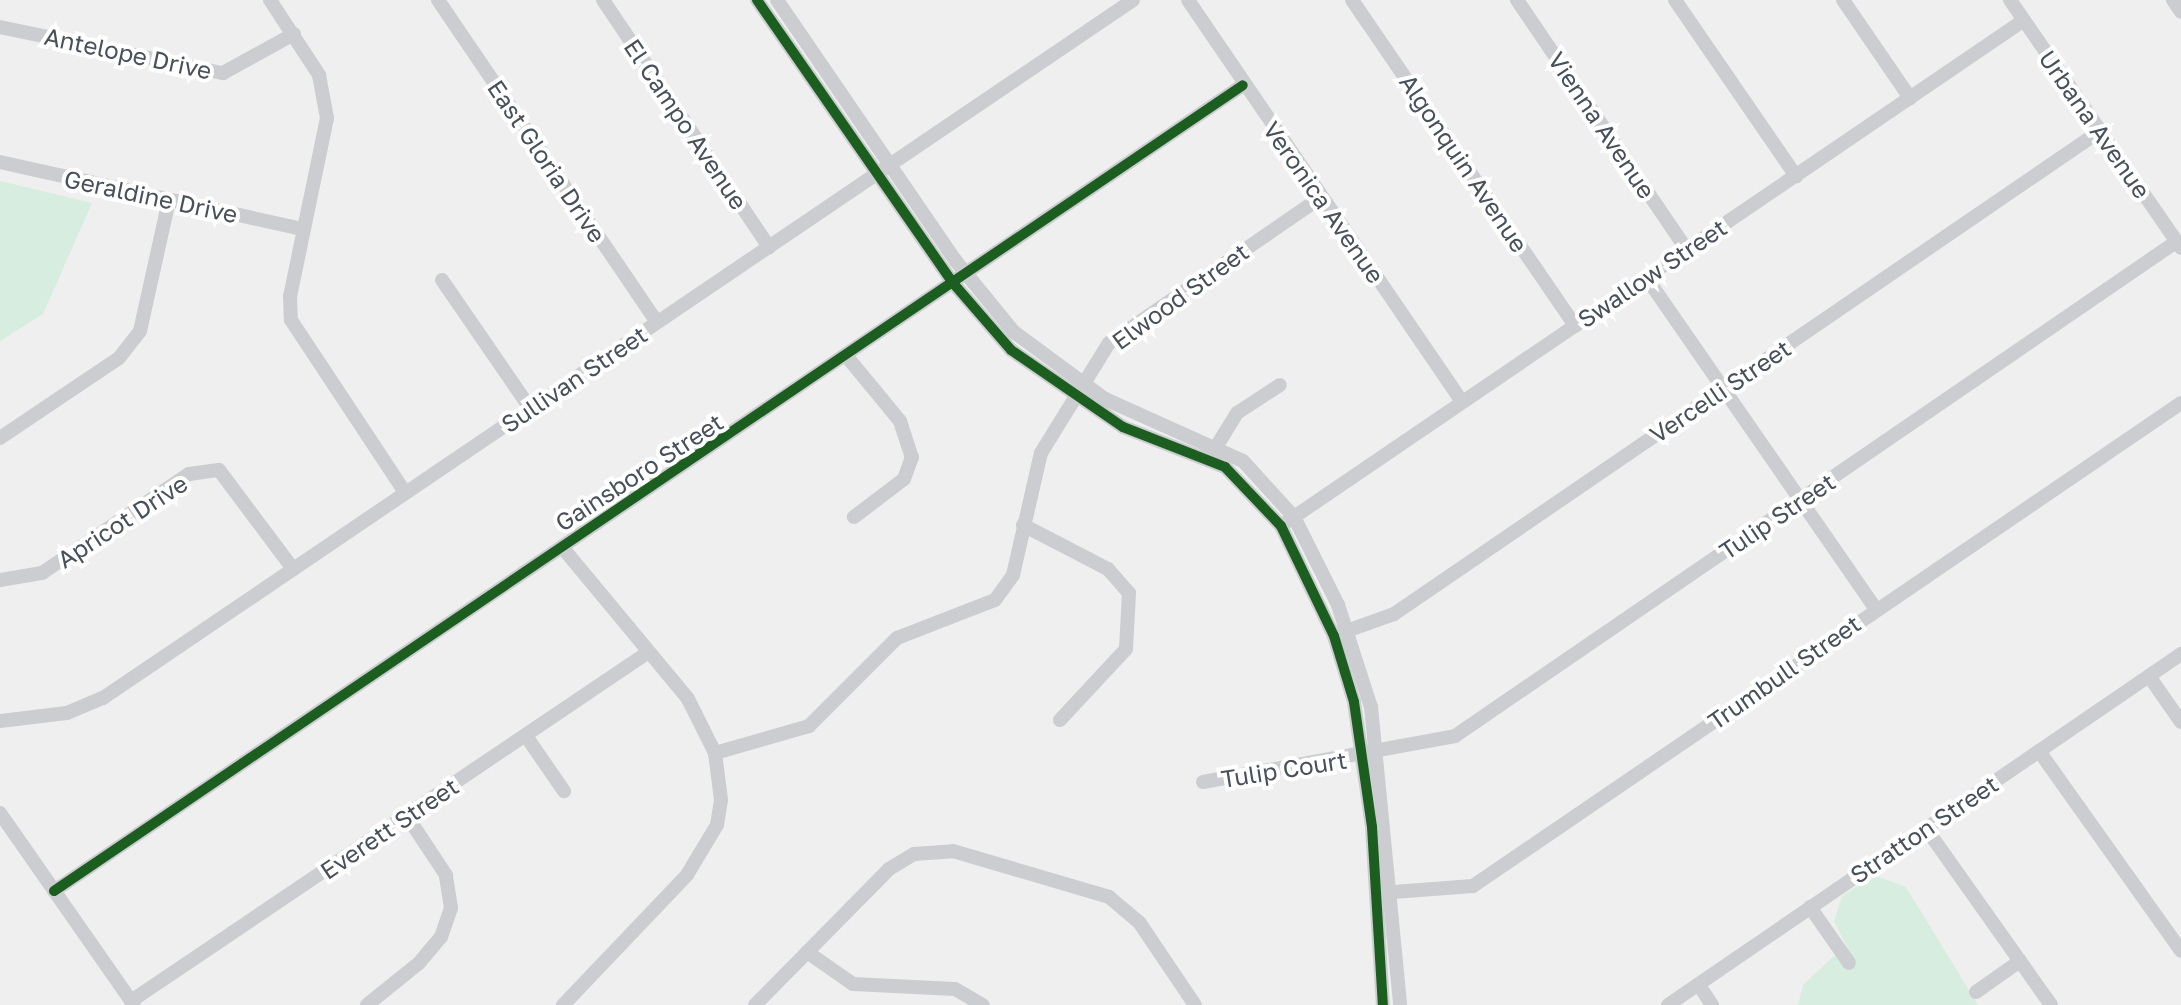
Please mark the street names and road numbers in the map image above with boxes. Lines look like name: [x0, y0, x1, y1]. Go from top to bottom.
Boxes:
street label: Antelope Drive: [42, 21, 214, 85]
street label: El Campo Avenue: [618, 33, 754, 215]
street label: Urbana Avenue: [2033, 44, 2157, 204]
street label: Vienna Avenue: [1542, 46, 1662, 204]
street label: Algonquin Avenue: [1394, 69, 1534, 257]
street label: East Gloria Drive: [482, 74, 612, 248]
street label: Veronica Avenue: [1258, 116, 1390, 288]
street label: Geraldine Drive: [62, 164, 240, 228]
street label: Swallow Street: [1572, 213, 1732, 333]
street label: Elwood Street: [1106, 237, 1254, 355]
street label: Sullivan Street: [496, 320, 652, 438]
street label: Vercelli Street: [1644, 333, 1796, 449]
street label: Gainsboro Street: [550, 407, 728, 537]
street label: Tulip Street: [1714, 467, 1840, 565]
street label: Apricot Drive: [52, 468, 192, 574]
street label: Trumbull Street: [1702, 609, 1866, 735]
street label: Tulip Court: [1219, 745, 1349, 793]
street label: Stratton Street: [1845, 769, 2003, 889]
street label: Everett Street: [314, 771, 464, 885]

